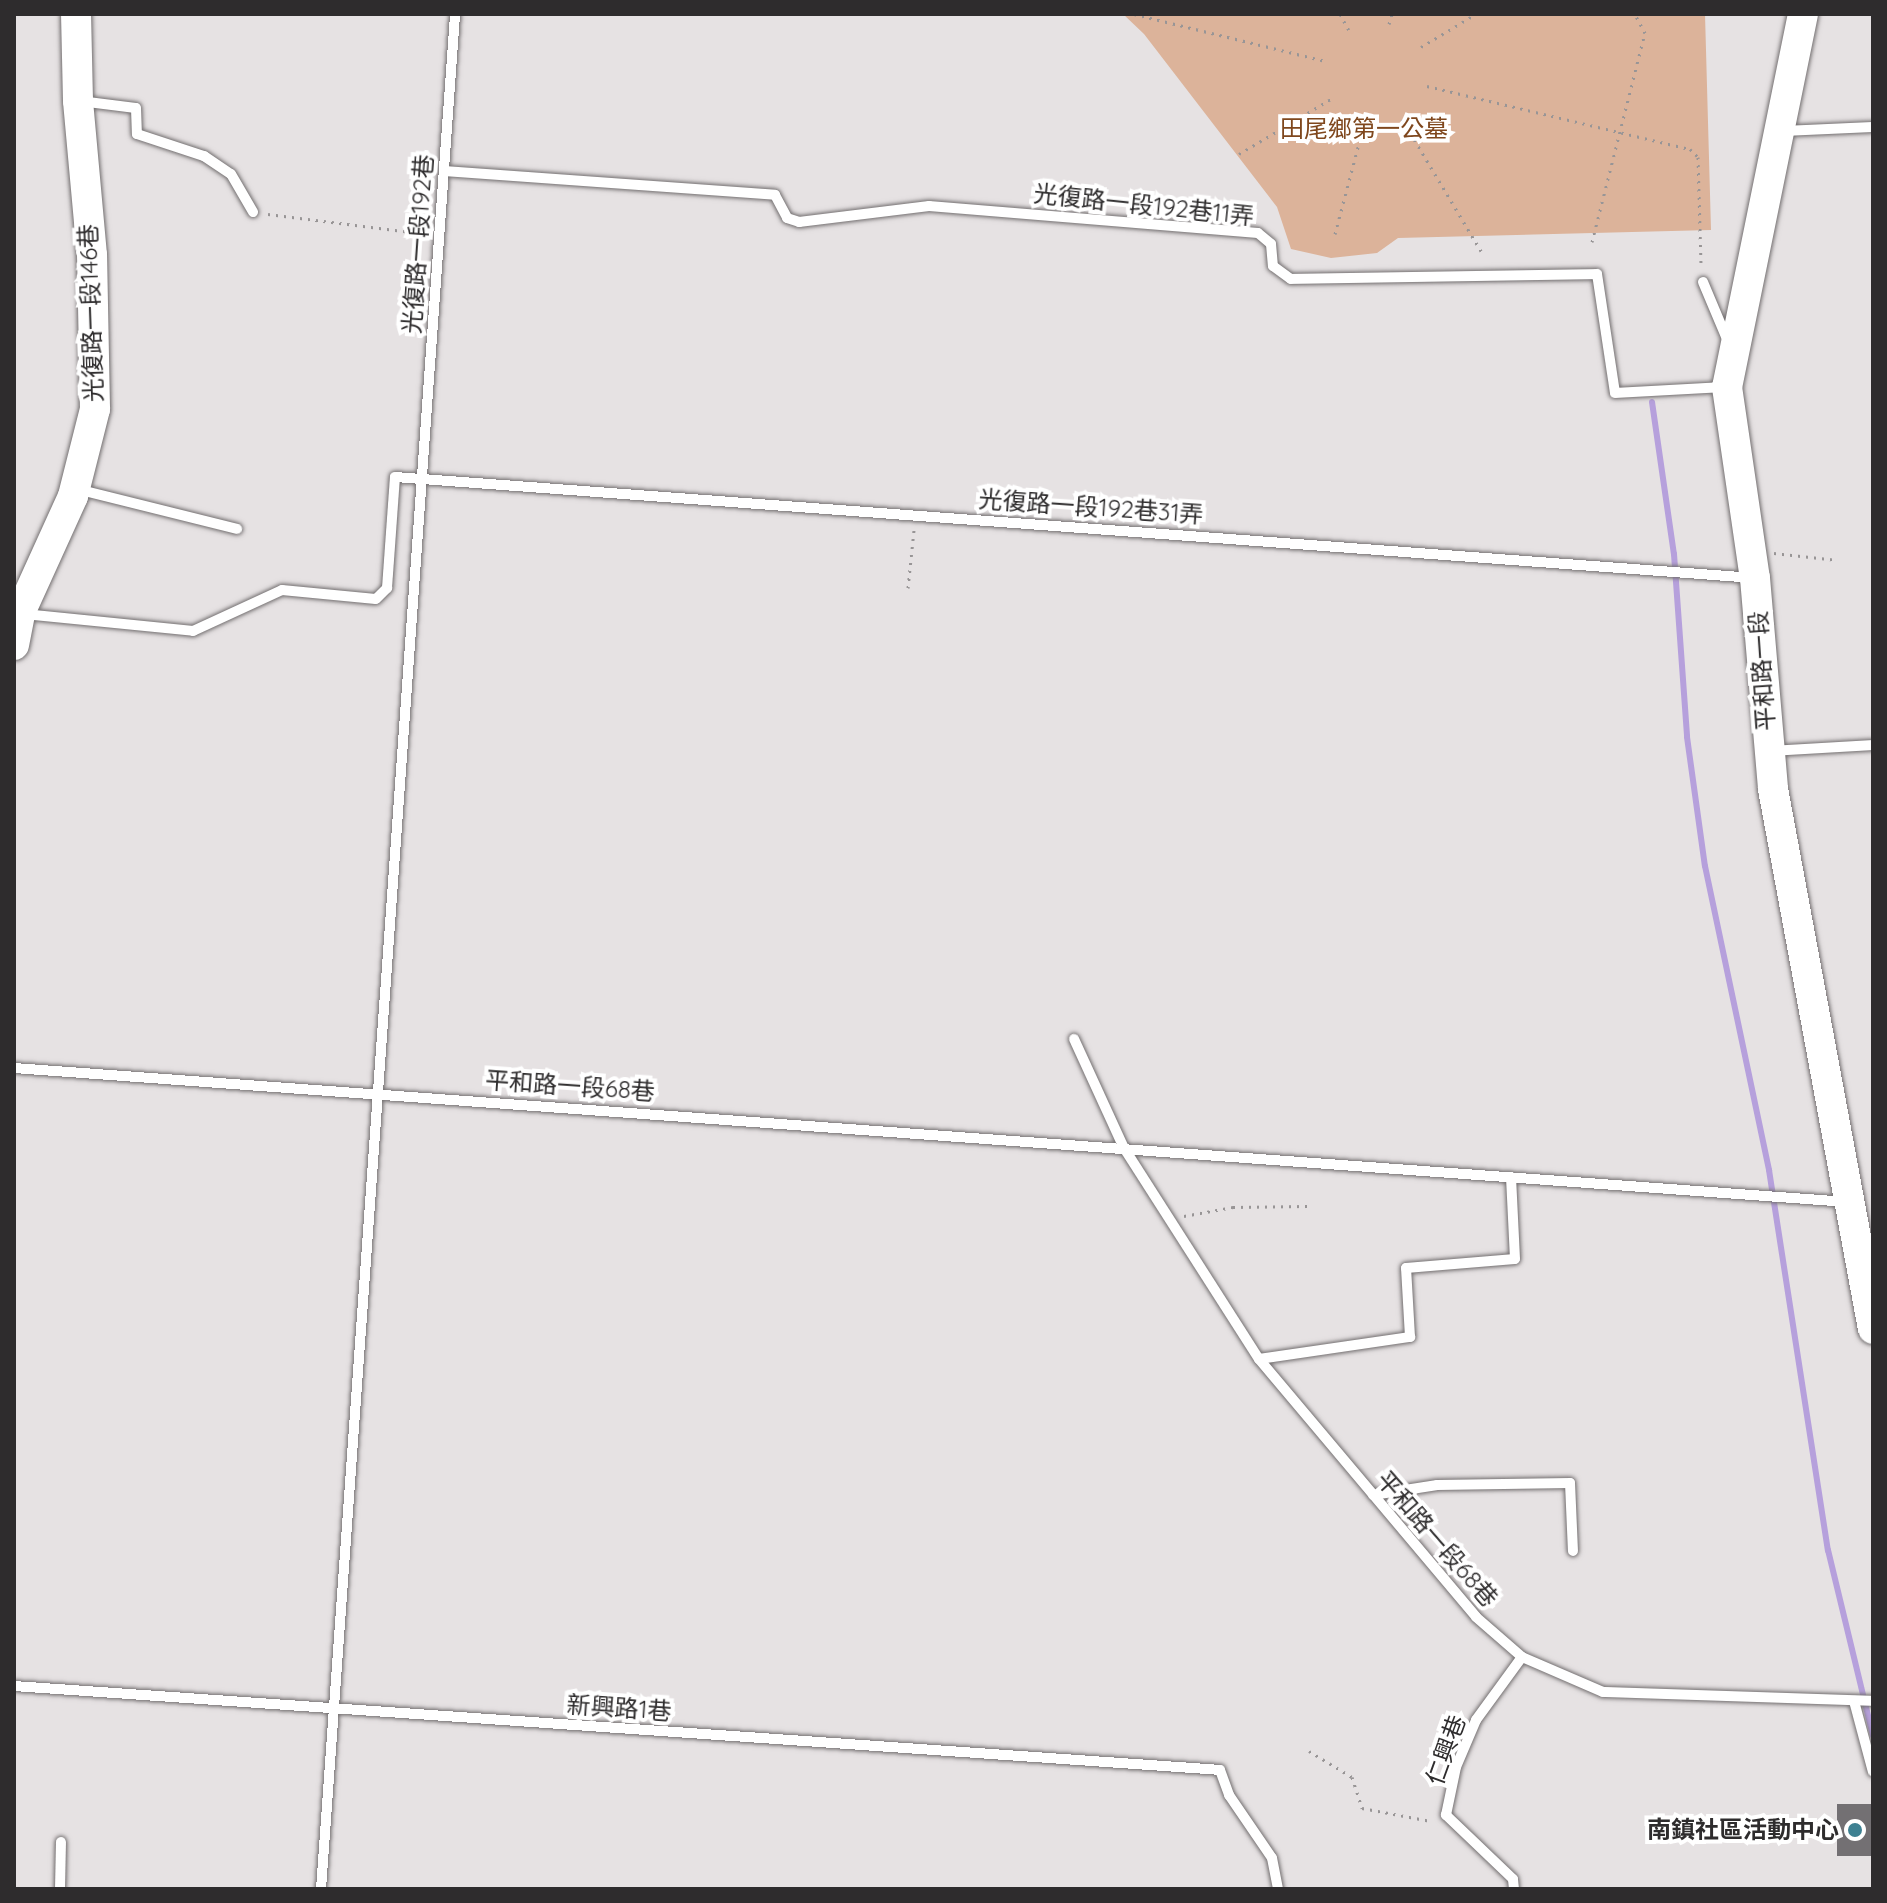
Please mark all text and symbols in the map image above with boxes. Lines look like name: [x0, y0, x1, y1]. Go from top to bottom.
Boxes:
park label: 田尾鄉第一公墓: [1280, 115, 1448, 143]
street label: 光復路一段192巷: [397, 153, 439, 335]
street label: 光復路一段192巷11弄: [1032, 179, 1256, 231]
street label: 光復路一段146巷: [74, 224, 108, 402]
street label: 光復路一段192巷31弄: [978, 485, 1204, 529]
street label: 平和路一段: [1743, 610, 1781, 732]
street label: 平和路一段68巷: [484, 1066, 656, 1106]
street label: 平和路一段68巷: [1370, 1465, 1504, 1613]
street label: 新興路1巷: [566, 1690, 672, 1726]
street label: 仁興巷: [1420, 1711, 1472, 1789]
place label: 南鎮社區活動中心: [1647, 1816, 1839, 1844]
marker: 南鎮社區活動中心: [1846, 1821, 1864, 1839]

